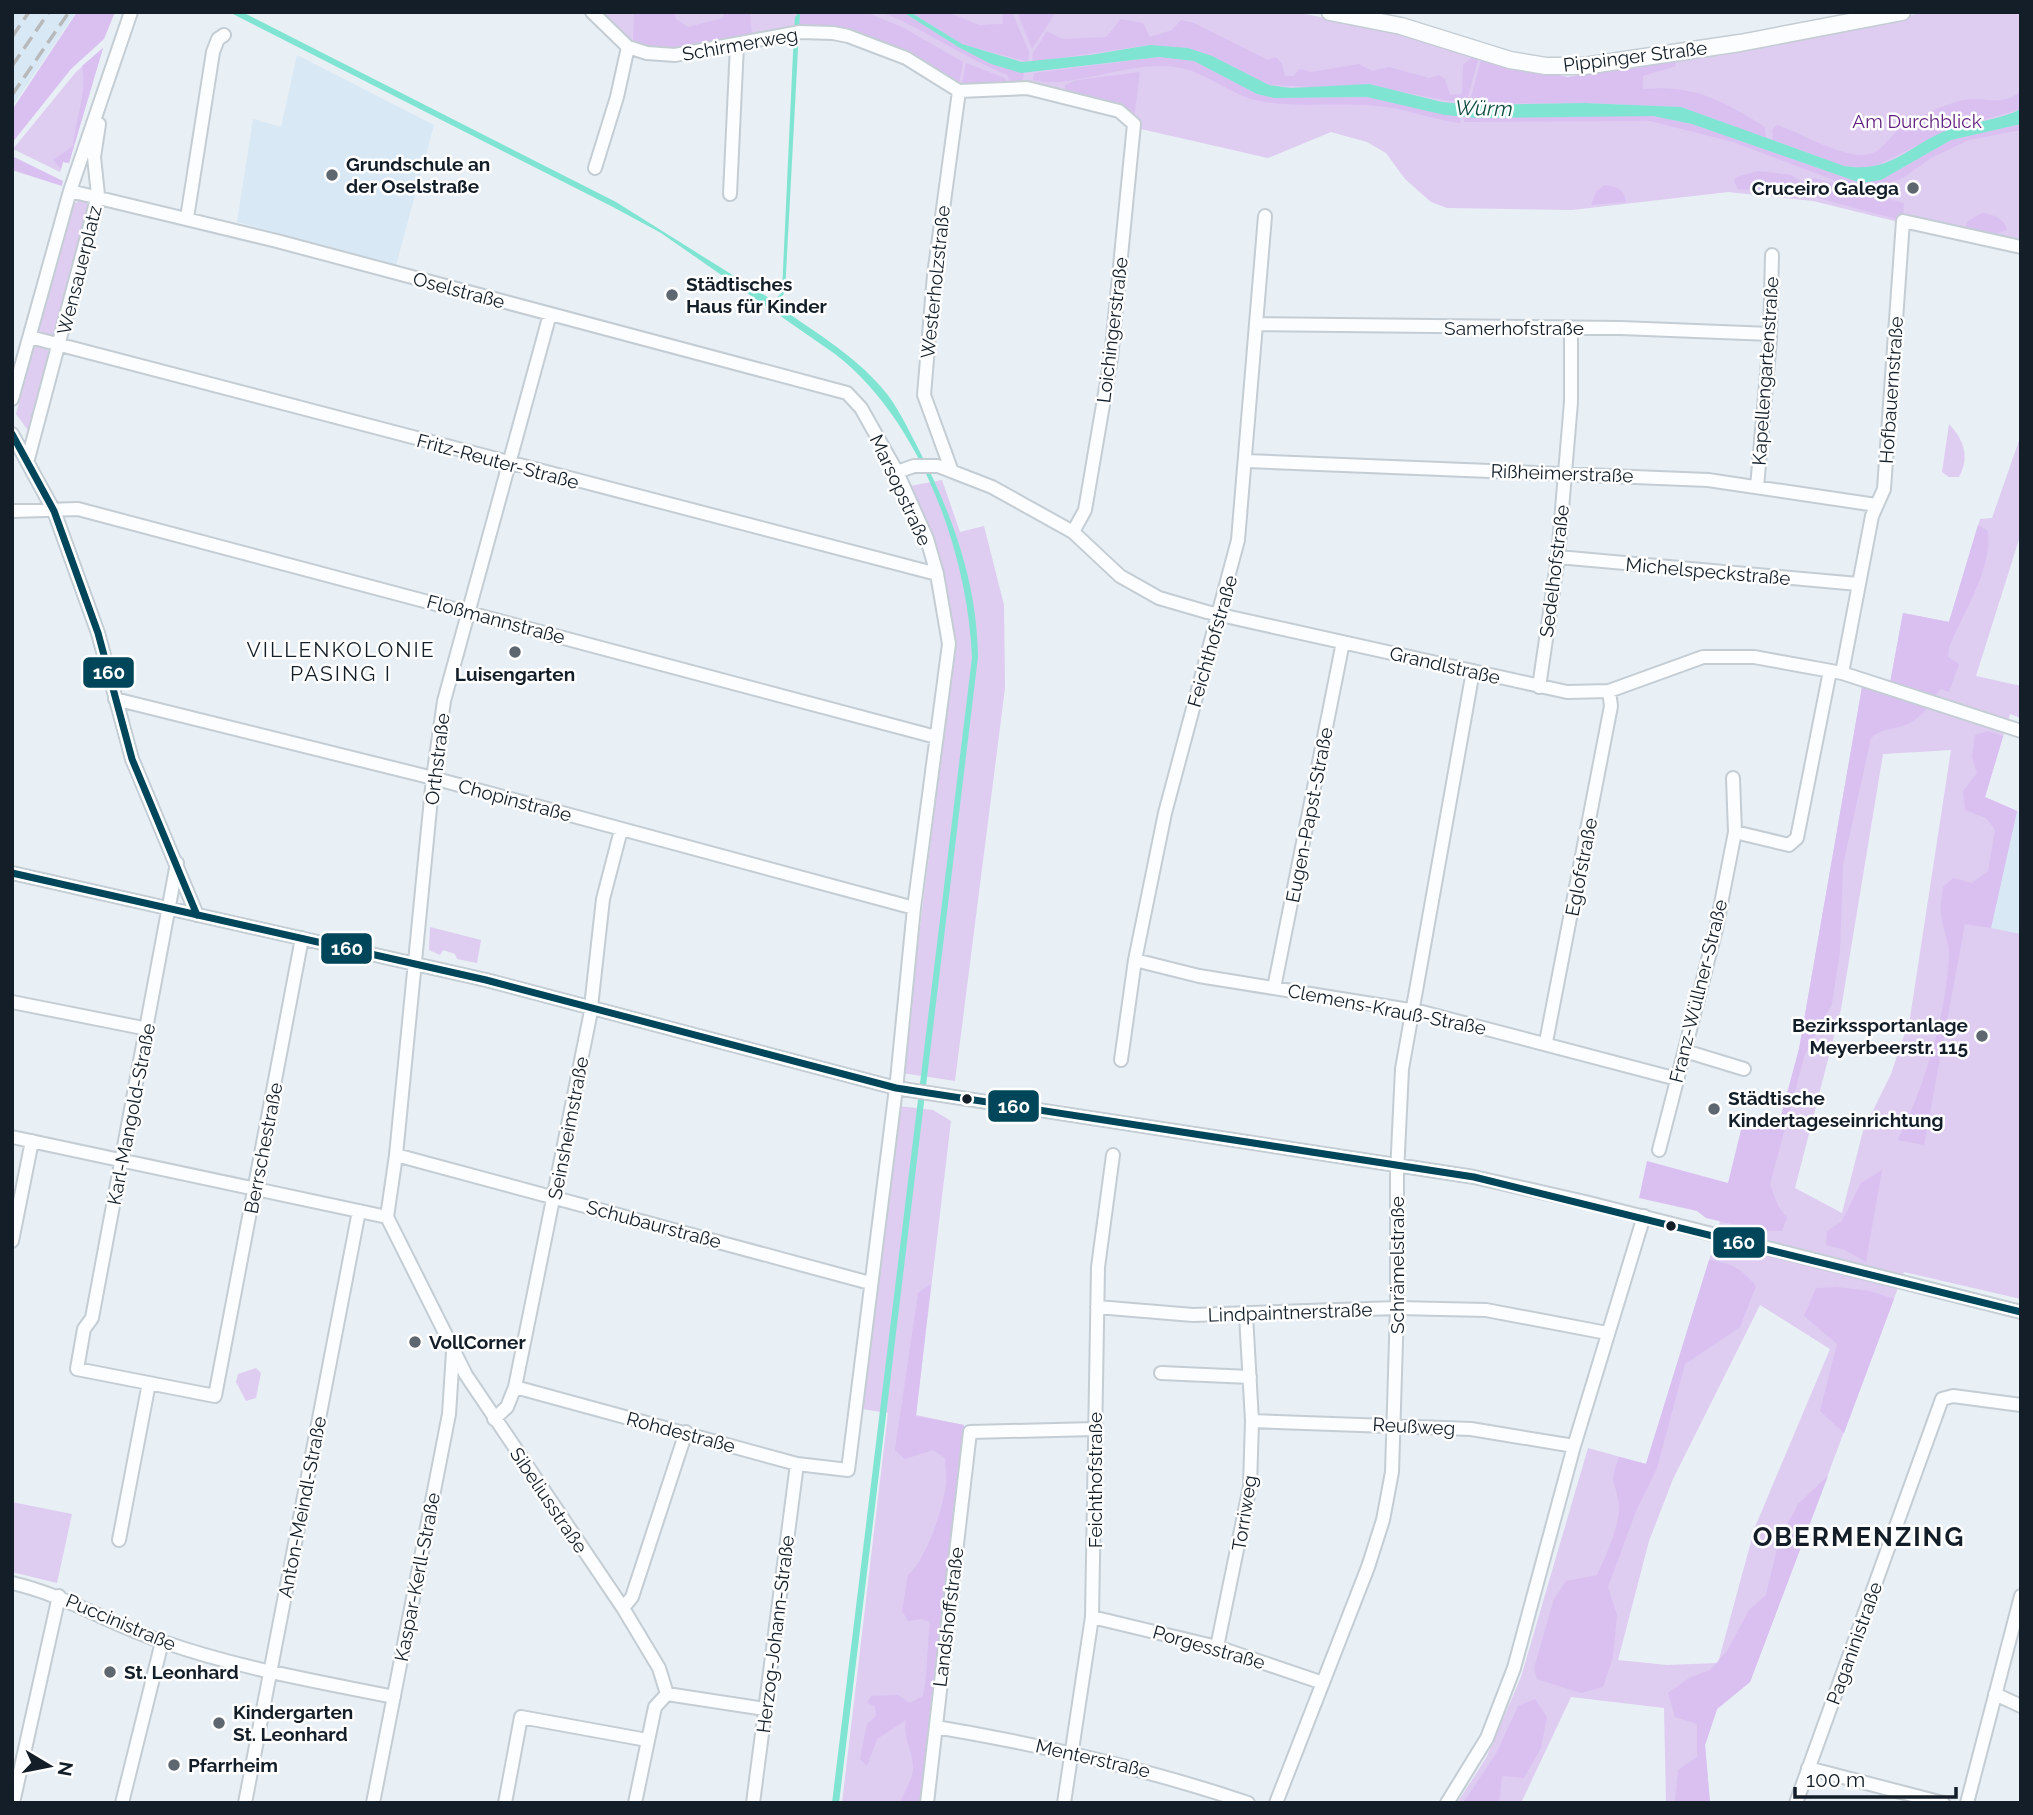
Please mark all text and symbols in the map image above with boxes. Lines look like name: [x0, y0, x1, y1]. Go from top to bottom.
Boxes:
street label: Schirmerweg: [680, 23, 800, 65]
street label: Pippinger Straße: [1562, 36, 1708, 76]
water label: Würm: [1455, 95, 1513, 121]
park label: Am Durchblick: [1852, 110, 1982, 132]
place label: Grundschule an der Oselstraße: [346, 153, 490, 197]
marker: Grundschule an der Oselstraße: [324, 167, 340, 183]
place label: Cruceiro Galega: [1752, 177, 1899, 199]
marker: Cruceiro Galega: [1905, 180, 1921, 196]
street label: Wensauerplatz: [52, 203, 106, 337]
street label: Westerholzstraße: [916, 204, 954, 360]
street label: Loichingerstraße: [1092, 256, 1132, 404]
street label: Oselstraße: [411, 267, 507, 313]
place label: Städtisches Haus für Kinder: [686, 273, 828, 317]
street label: Kapellengartenstraße: [1747, 276, 1783, 466]
marker: Städtisches Haus für Kinder: [664, 287, 680, 303]
street label: Hofbauernstraße: [1875, 316, 1907, 464]
street label: Samerhofstraße: [1444, 317, 1584, 339]
street label: Fritz-Reuter-Straße: [415, 429, 581, 493]
street label: Marsopstraße: [866, 431, 936, 549]
street label: Rißheimerstraße: [1490, 460, 1634, 486]
street label: Sedelhofstraße: [1535, 503, 1573, 639]
street label: Michelspeckstraße: [1625, 553, 1791, 589]
street label: Feichthofstraße: [1183, 572, 1241, 710]
street label: Floßmannstraße: [424, 590, 568, 648]
district label: VILLENKOLONIE PASING I: [246, 637, 436, 686]
street label: Grandlstraße: [1388, 642, 1502, 688]
marker: Luisengarten: [507, 644, 523, 660]
line badge: 160: [82, 656, 135, 689]
text: 160: [93, 661, 125, 683]
place label: Luisengarten: [455, 663, 575, 685]
street label: Orthstraße: [420, 712, 454, 806]
street label: Eugen-Papst-Straße: [1281, 725, 1337, 905]
street label: Chopinstraße: [456, 774, 574, 826]
street label: Eglofstraße: [1561, 816, 1601, 918]
street label: Franz-Wüllner-Straße: [1665, 897, 1731, 1085]
line badge: 160: [320, 932, 373, 965]
text: 160: [331, 937, 363, 959]
street label: Clemens-Krauß-Straße: [1286, 979, 1488, 1039]
place label: Bezirkssportanlage Meyerbeerstr. 115: [1792, 1014, 1968, 1058]
street label: Karl-Mangold-Straße: [103, 1021, 159, 1207]
marker: Bezirkssportanlage Meyerbeerstr. 115: [1974, 1028, 1990, 1044]
street label: Seinsheimstraße: [543, 1055, 593, 1201]
street label: Berrschestraße: [239, 1081, 287, 1215]
place label: Städtische Kindertageseinrichtung: [1728, 1087, 1944, 1131]
line badge: 160: [987, 1089, 1040, 1123]
unlabelled marker: [960, 1092, 974, 1106]
text: 160: [998, 1095, 1030, 1117]
marker: Städtische Kindertageseinrichtung: [1706, 1101, 1722, 1117]
street label: Schubaurstraße: [584, 1195, 724, 1253]
street label: Schrämelstraße: [1386, 1196, 1408, 1334]
unlabelled marker: [1664, 1219, 1678, 1233]
line badge: 160: [1712, 1226, 1766, 1259]
text: 160: [1723, 1231, 1755, 1253]
street label: Lindpaintnerstraße: [1207, 1298, 1373, 1326]
place label: VollCorner: [429, 1331, 526, 1353]
marker: VollCorner: [407, 1334, 423, 1350]
street label: Rohdestraße: [624, 1407, 738, 1457]
street label: Feichthofstraße: [1084, 1412, 1106, 1548]
street label: Reußweg: [1372, 1413, 1456, 1439]
street label: Anton-Meindl-Straße: [274, 1414, 330, 1600]
street label: Sibeliusstraße: [506, 1443, 592, 1557]
street label: Torriweg: [1227, 1474, 1261, 1552]
street label: Kaspar-Kerll-Straße: [390, 1491, 444, 1663]
district label: OBERMENZING: [1753, 1522, 1965, 1552]
street label: Herzog-Johann-Straße: [752, 1534, 798, 1734]
street label: Landshoffstraße: [928, 1546, 968, 1688]
street label: Paganinistraße: [1822, 1579, 1886, 1707]
street label: Puccinistraße: [63, 1589, 179, 1655]
street label: Porgesstraße: [1150, 1620, 1268, 1674]
place label: St. Leonhard: [124, 1661, 239, 1683]
marker: St. Leonhard: [102, 1664, 118, 1680]
place label: Kindergarten St. Leonhard: [233, 1701, 353, 1745]
marker: Kindergarten St. Leonhard: [211, 1715, 227, 1731]
north arrow: [14, 1731, 84, 1801]
street label: Menterstraße: [1034, 1734, 1152, 1782]
place label: Pfarrheim: [188, 1754, 278, 1776]
scale bar: [1795, 1756, 1956, 1800]
marker: Pfarrheim: [166, 1757, 182, 1773]
text: N: [54, 1760, 78, 1778]
text: 100 m: [1806, 1767, 1865, 1792]

